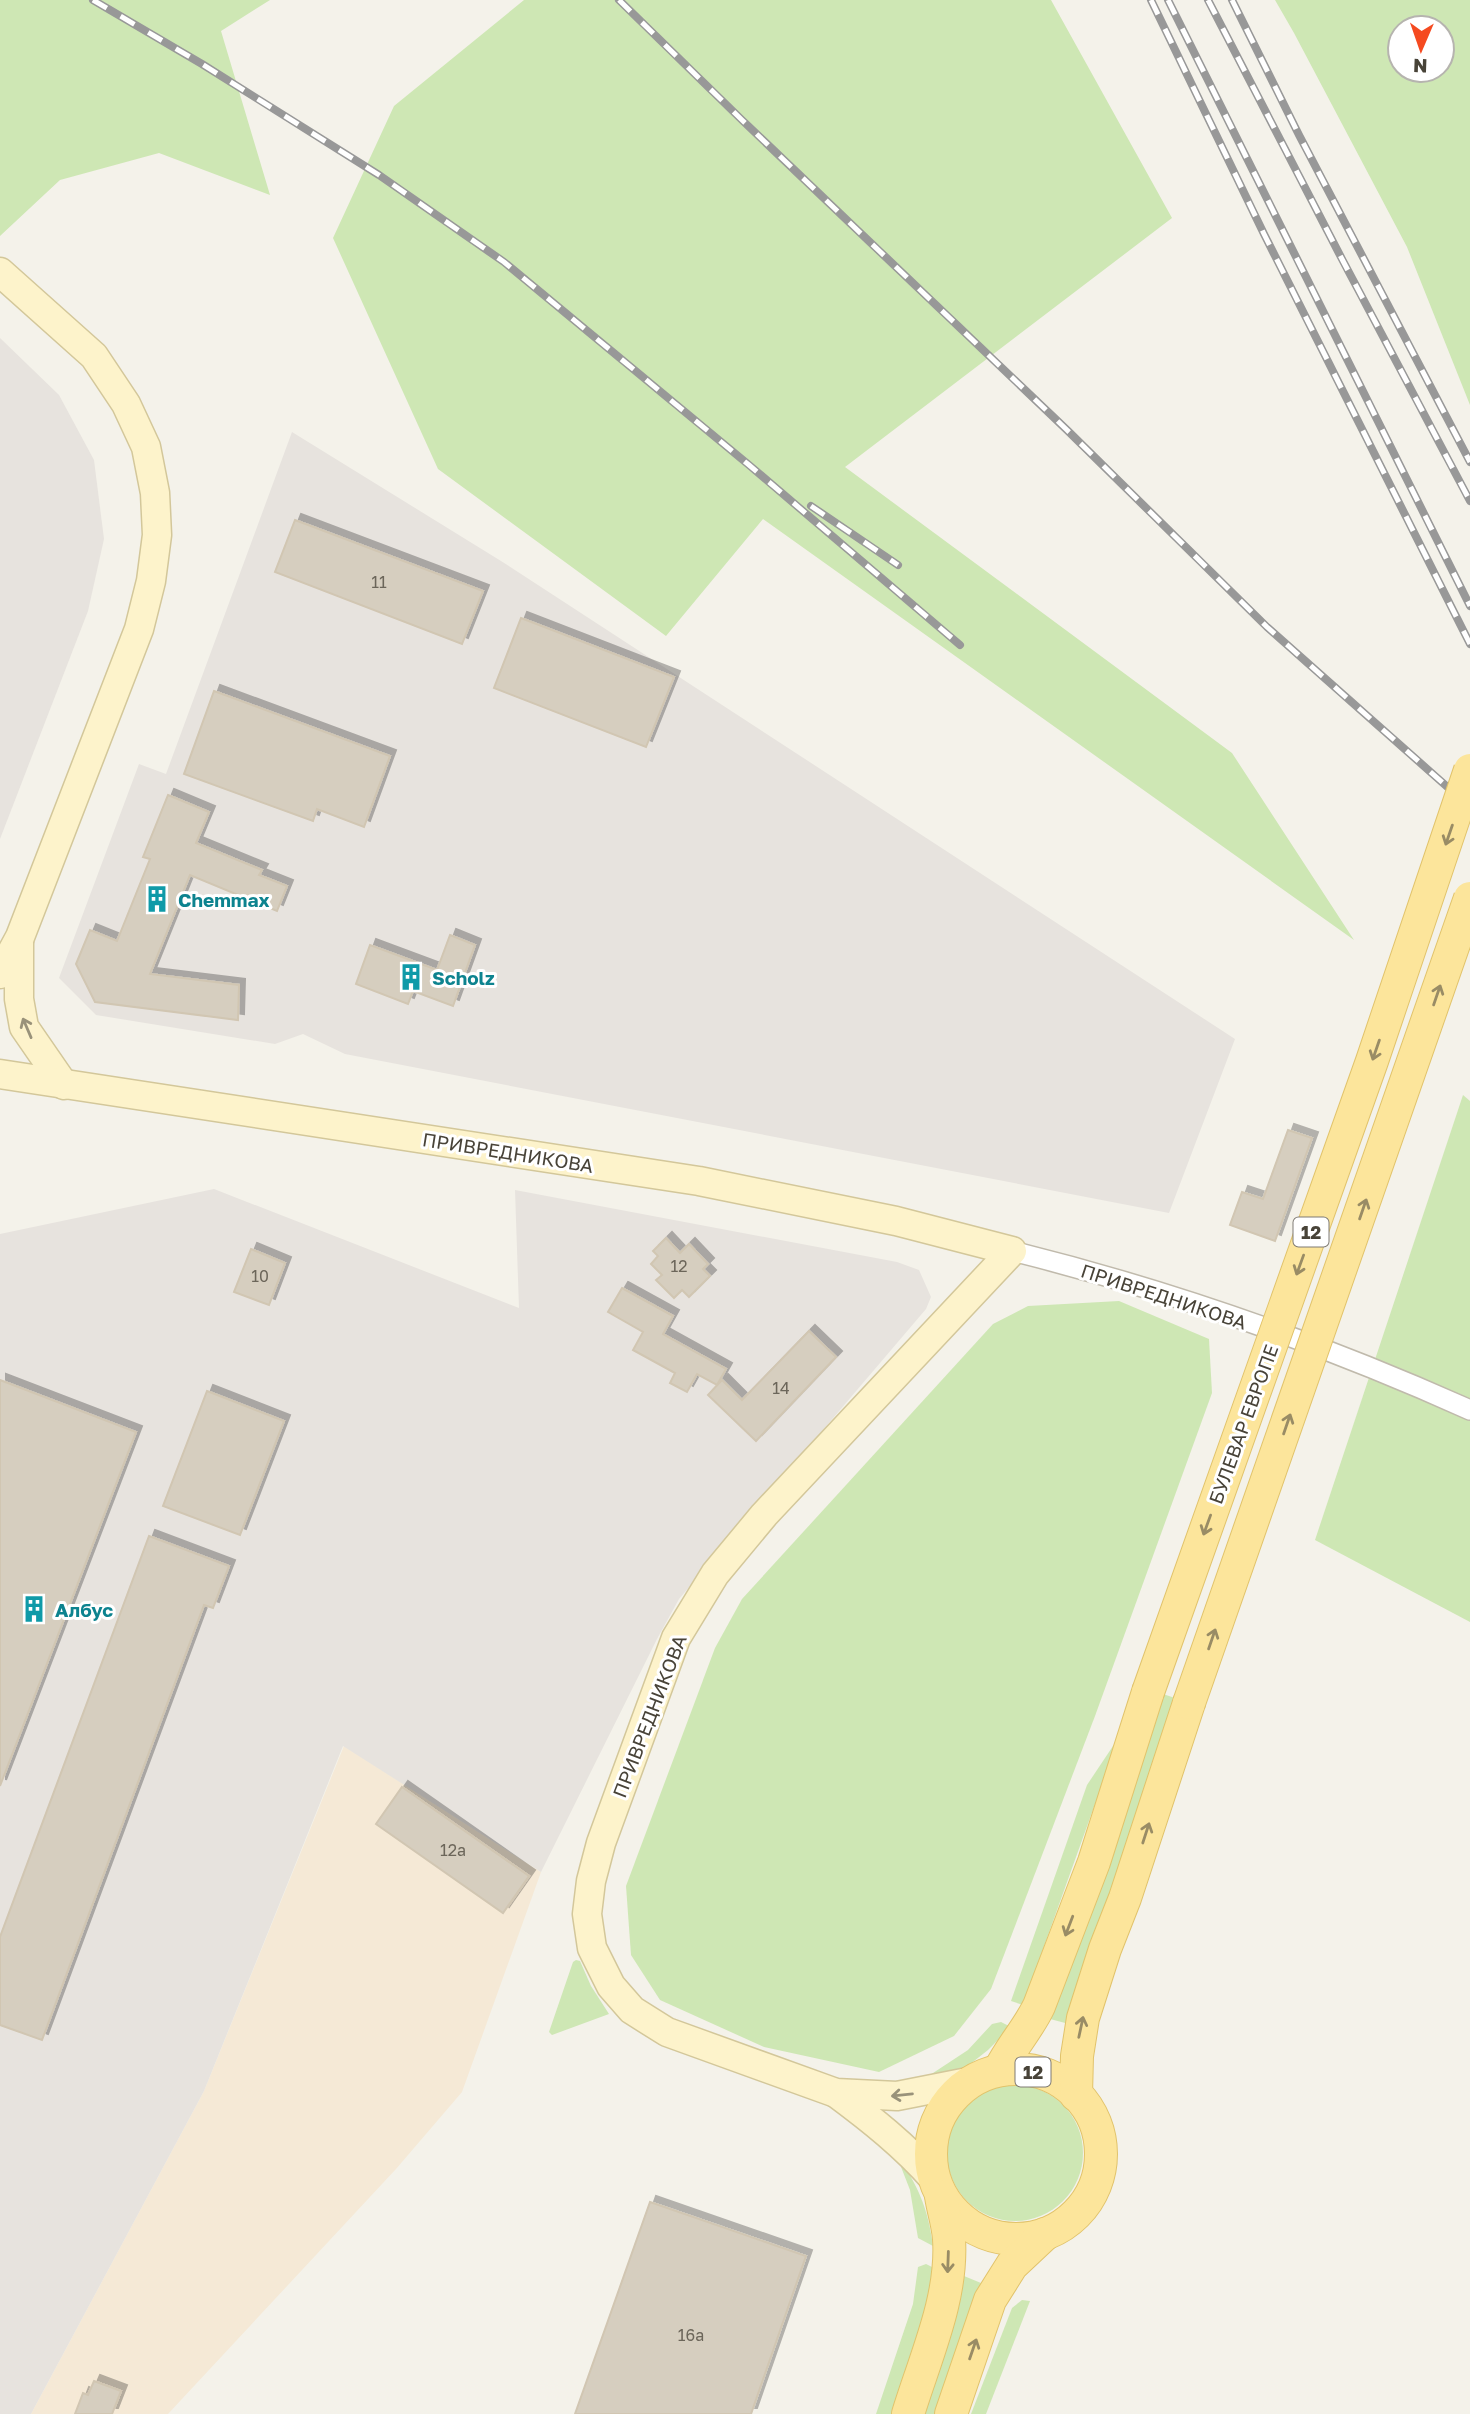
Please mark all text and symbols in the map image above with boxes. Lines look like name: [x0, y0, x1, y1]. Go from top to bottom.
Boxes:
north arrow: [1386, 14, 1456, 84]
text: N: [1413, 55, 1428, 78]
house number: 11: [371, 572, 387, 592]
one-way arrow: [1441, 823, 1454, 845]
building icon: Chemmax: [142, 884, 172, 914]
place label: Chemmax: [178, 888, 270, 911]
building icon: Scholz: [396, 962, 426, 992]
place label: Scholz: [432, 966, 495, 989]
one-way arrow: [1432, 984, 1444, 1006]
one-way arrow: [20, 1018, 33, 1040]
one-way arrow: [1369, 1039, 1381, 1061]
street label: ПРИВРЕДНИКОВА: [421, 1127, 595, 1177]
one-way arrow: [1358, 1199, 1370, 1221]
road number: 12: [1294, 1218, 1328, 1246]
one-way arrow: [1293, 1253, 1305, 1275]
house number: 12: [670, 1256, 688, 1276]
street label: ПРИВРЕДНИКОВА: [1078, 1258, 1250, 1334]
house number: 10: [251, 1266, 269, 1286]
street label: БУЛЕВАР ЕВРОПЕ: [1203, 1341, 1283, 1507]
house number: 14: [772, 1378, 790, 1398]
one-way arrow: [1281, 1413, 1294, 1435]
one-way arrow: [1200, 1514, 1212, 1536]
building icon: Албус: [19, 1594, 49, 1624]
place label: Албус: [55, 1598, 113, 1621]
one-way arrow: [1206, 1628, 1219, 1650]
street label: ПРИВРЕДНИКОВА: [607, 1631, 691, 1801]
one-way arrow: [1140, 1822, 1153, 1844]
house number: 12a: [440, 1840, 466, 1860]
one-way arrow: [1062, 1915, 1075, 1937]
one-way arrow: [1075, 2016, 1089, 2039]
road number: 12: [1016, 2058, 1050, 2086]
one-way arrow: [891, 2088, 914, 2101]
one-way arrow: [942, 2250, 955, 2273]
house number: 16a: [678, 2325, 704, 2345]
one-way arrow: [968, 2339, 980, 2361]

